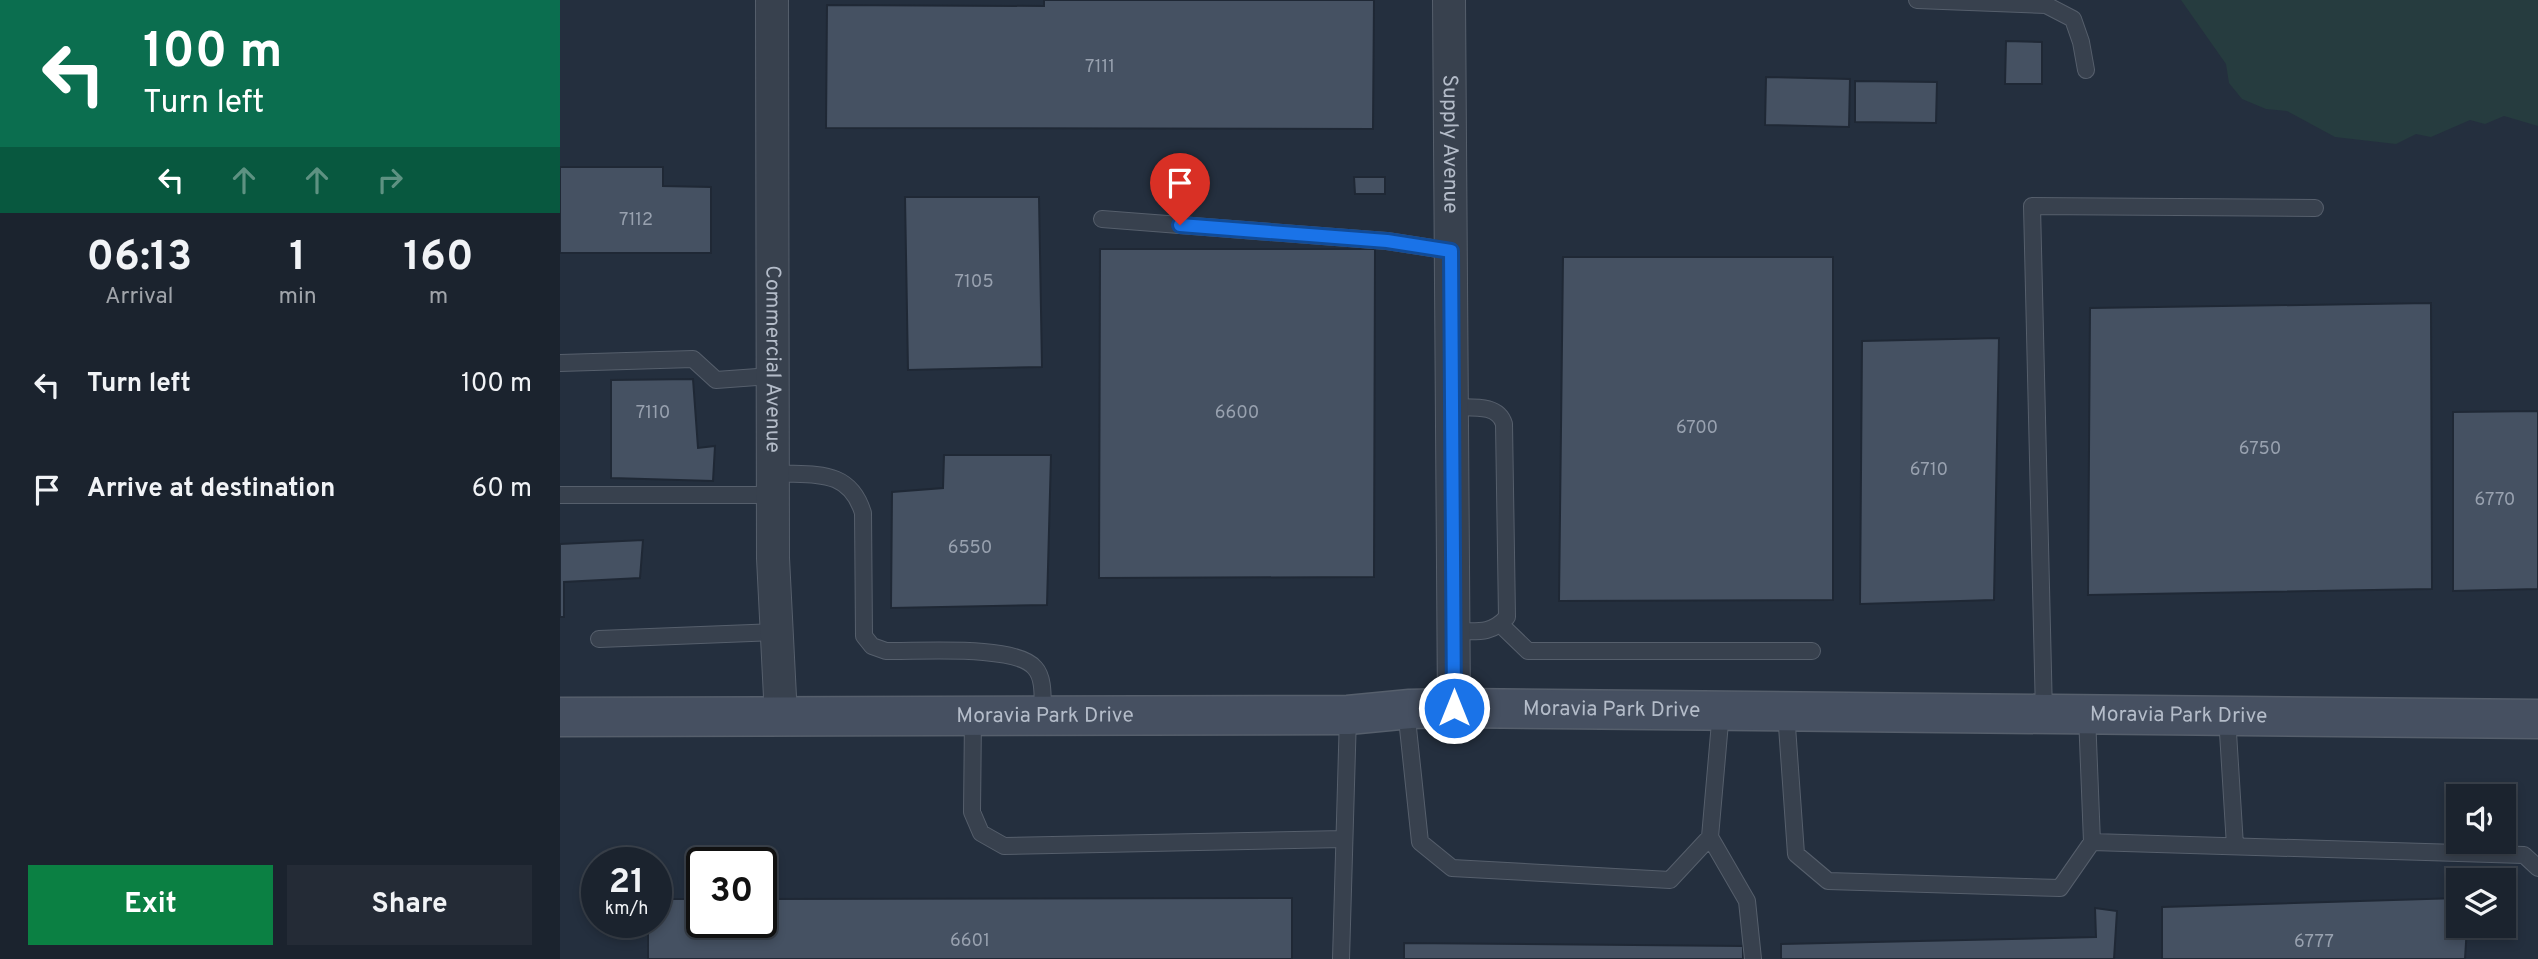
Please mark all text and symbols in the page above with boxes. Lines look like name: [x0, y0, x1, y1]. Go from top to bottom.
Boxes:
text: 100 m: [143, 23, 282, 85]
icon: left: [28, 28, 119, 119]
house number: 7111: [1085, 56, 1115, 79]
street label: Supply Avenue: [1436, 74, 1464, 214]
text: Turn left: [143, 84, 264, 124]
pin: [1150, 153, 1210, 225]
icon: left: [152, 161, 190, 199]
icon: ahead: [225, 161, 263, 199]
icon: ahead: [298, 161, 336, 199]
icon: right: [371, 161, 409, 199]
icon: arrive: [1161, 164, 1199, 202]
house number: 7112: [619, 209, 653, 232]
text: 06:13: [86, 232, 192, 285]
text: 1: [289, 232, 306, 285]
text: 160: [403, 232, 474, 285]
street label: Commercial Avenue: [759, 265, 786, 453]
house number: 7105: [954, 271, 994, 294]
text: Arrival: [105, 283, 174, 312]
text: min: [279, 283, 317, 312]
text: m: [429, 283, 448, 312]
icon: left: [28, 366, 66, 404]
text: Turn left: [87, 368, 191, 401]
text: 100 m: [461, 368, 532, 401]
house number: 7110: [636, 402, 670, 425]
house number: 6600: [1215, 402, 1259, 425]
house number: 6700: [1676, 417, 1718, 440]
house number: 6750: [2239, 438, 2281, 461]
house number: 6710: [1910, 459, 1948, 482]
icon: arrive: [28, 471, 66, 509]
text: Arrive at destination: [87, 473, 335, 506]
text: 60 m: [472, 473, 532, 506]
house number: 6770: [2475, 489, 2515, 512]
house number: 6550: [948, 537, 992, 560]
position arrow: [1417, 671, 1491, 745]
street label: Moravia Park Drive: [1523, 695, 1701, 724]
street label: Moravia Park Drive: [2090, 701, 2268, 730]
street label: Moravia Park Drive: [956, 702, 1134, 729]
map controls: [2446, 784, 2516, 938]
button: sound: [2446, 784, 2516, 854]
speed limit sign: 30: [686, 847, 777, 938]
text: 21: [609, 861, 644, 905]
button: Exit: [28, 865, 273, 945]
button: Share: [287, 865, 532, 945]
button: layers: [2446, 868, 2516, 938]
text: km/h: [605, 898, 648, 921]
house number: 6601: [950, 930, 990, 953]
house number: 6777: [2294, 931, 2334, 954]

